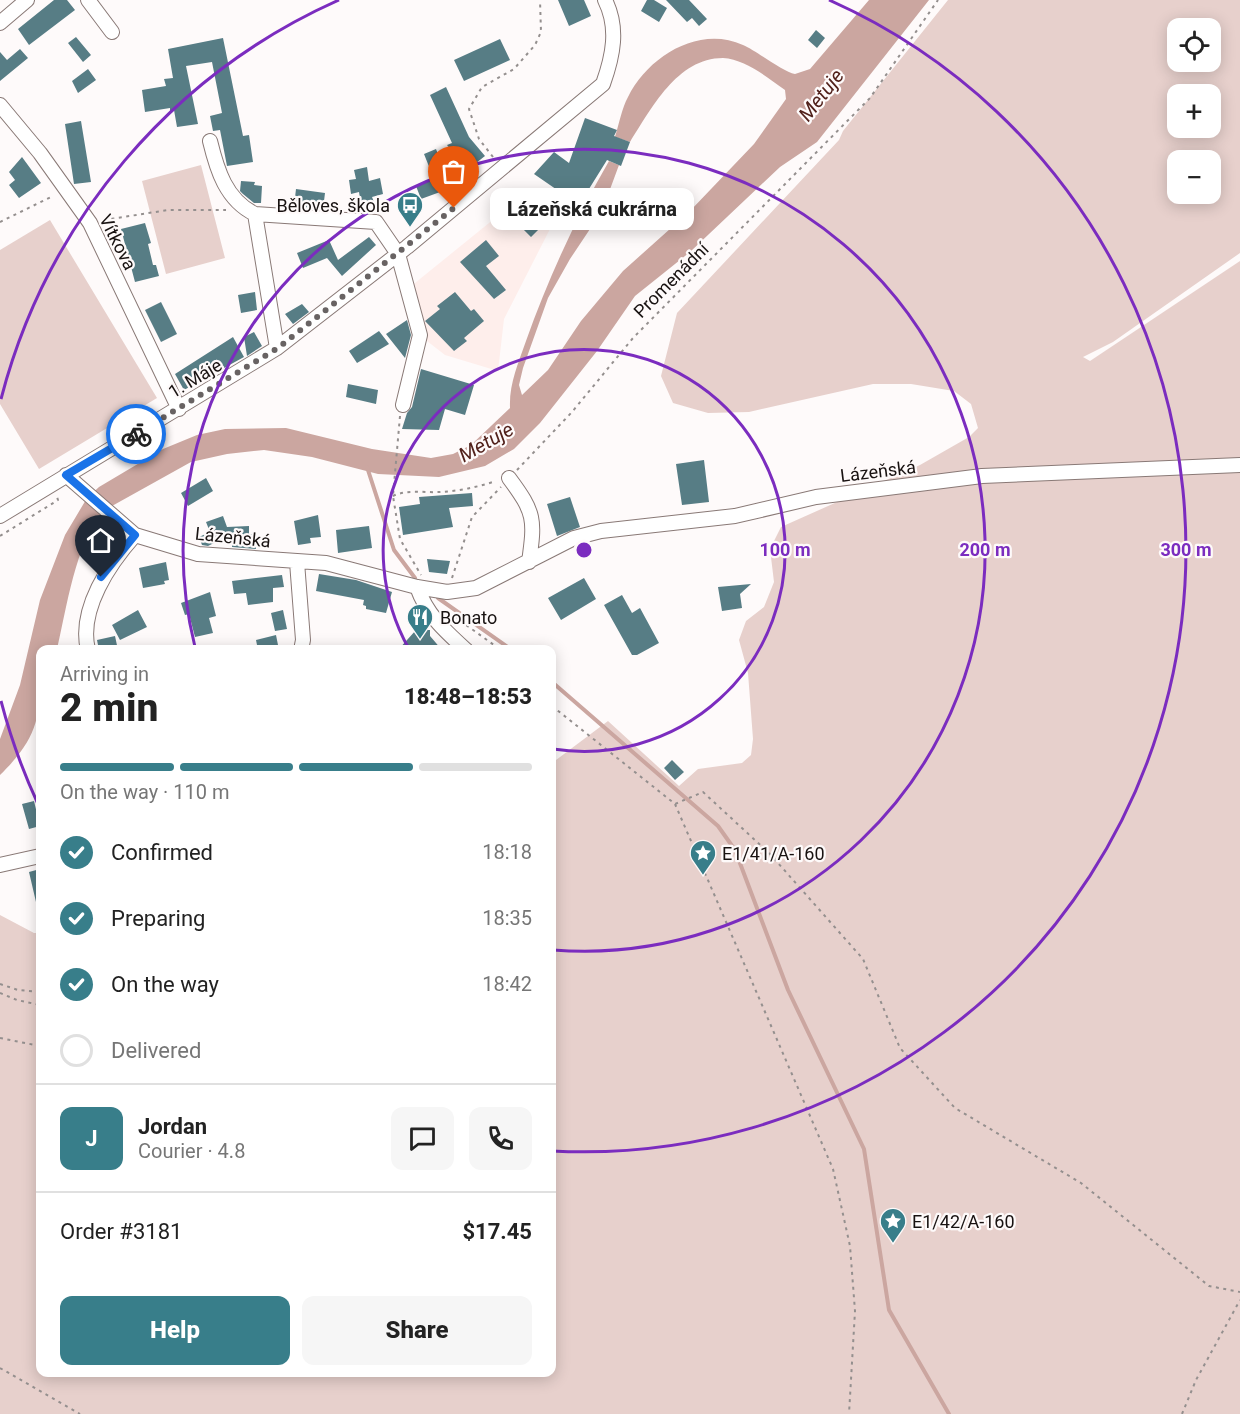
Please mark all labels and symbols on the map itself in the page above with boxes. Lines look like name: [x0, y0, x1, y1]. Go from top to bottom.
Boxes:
water label: Metuje: [793, 64, 849, 126]
pin: [428, 146, 479, 208]
callout: Lázeňská cukrárna: [490, 187, 694, 229]
bus stop icon: Běloves, škola: [395, 190, 425, 228]
place label: Běloves, škola: [276, 195, 390, 216]
street label: Vítkova: [95, 211, 141, 273]
street label: Promenádní: [629, 238, 713, 322]
street label: 1. Máje: [164, 354, 226, 402]
courier: [106, 404, 166, 464]
water label: Metuje: [454, 417, 518, 467]
street label: Lázeňská: [839, 456, 917, 486]
pin: [75, 515, 126, 577]
street label: Lázeňská: [194, 523, 272, 551]
text: 100 m: [759, 539, 811, 560]
text: 200 m: [959, 539, 1011, 560]
text: 300 m: [1160, 539, 1212, 560]
centre of rings: [574, 540, 594, 560]
restaurant icon: Bonato: [405, 602, 435, 640]
place label: Bonato: [440, 607, 497, 628]
place icon: E1/41/A-160: [688, 838, 718, 876]
place label: E1/41/A-160: [722, 843, 825, 864]
place icon: E1/42/A-160: [878, 1206, 908, 1244]
place label: E1/42/A-160: [912, 1211, 1015, 1232]

